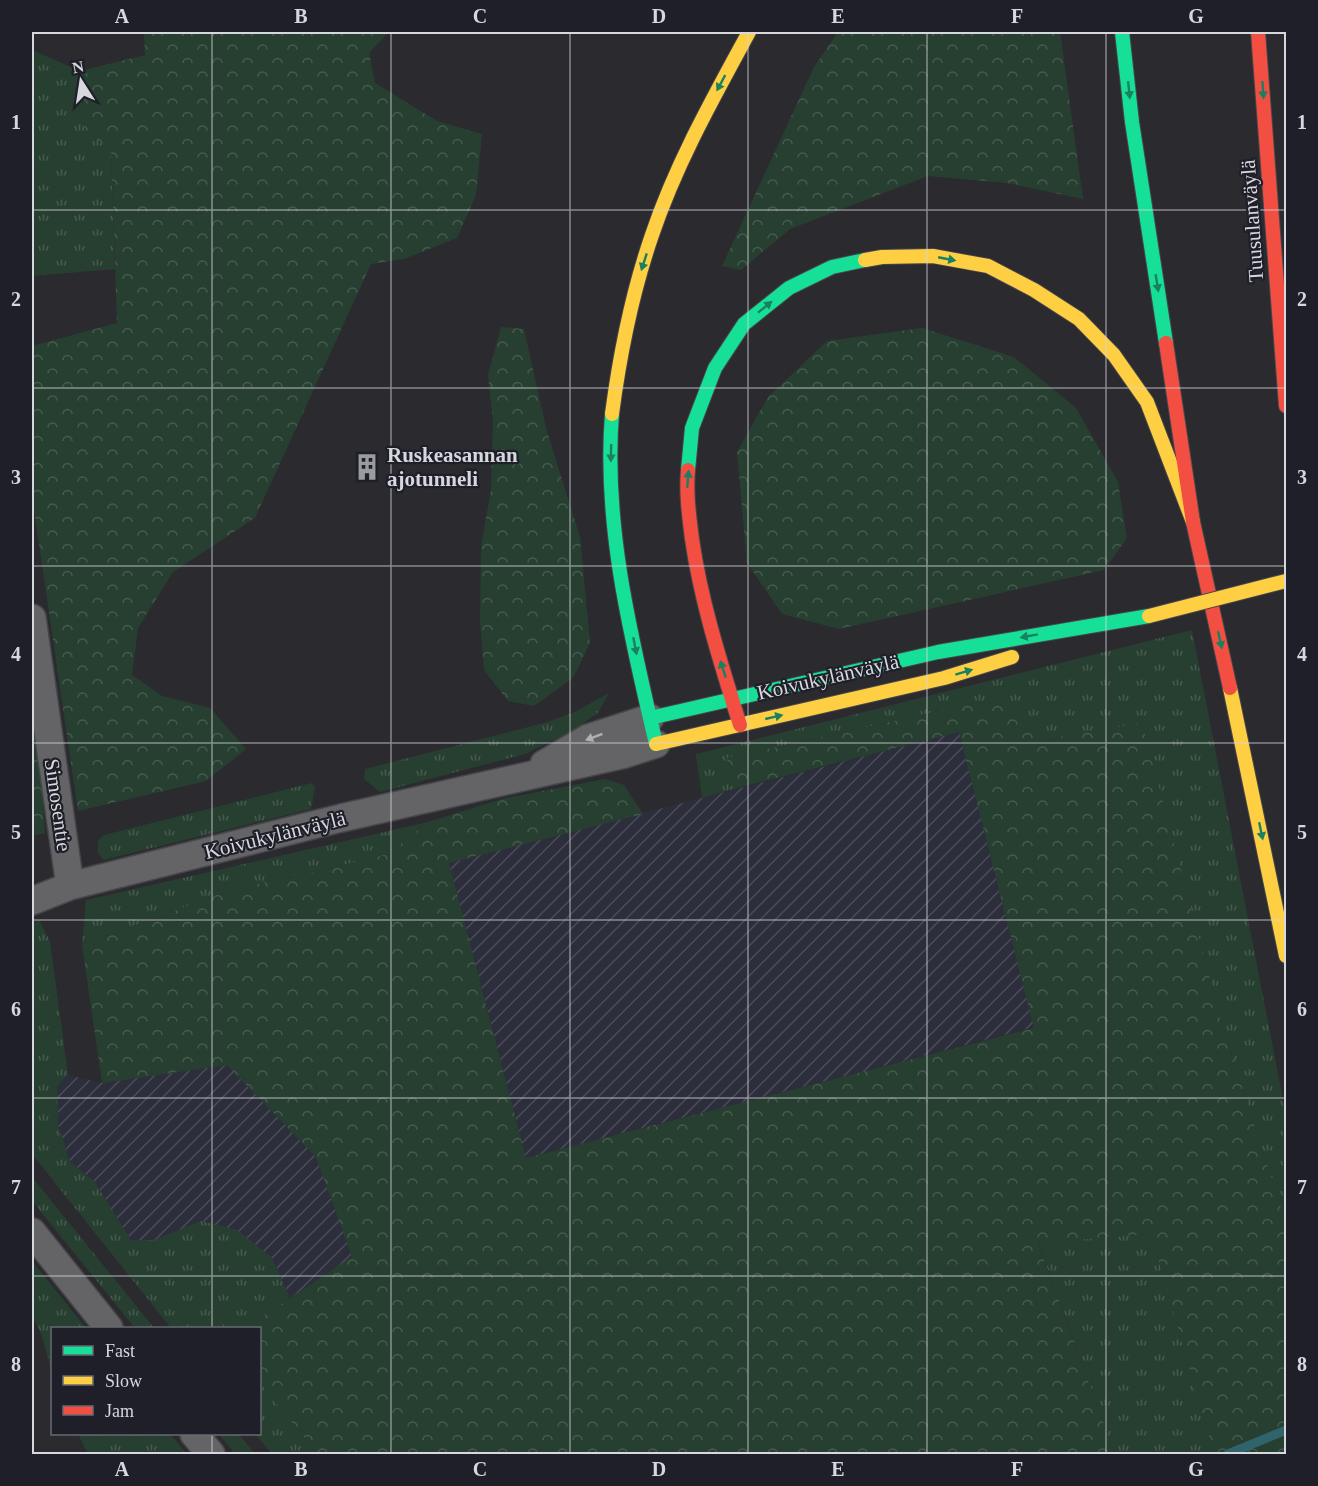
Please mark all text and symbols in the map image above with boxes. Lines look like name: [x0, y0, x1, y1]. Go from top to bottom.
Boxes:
text: A: [115, 5, 130, 27]
text: B: [294, 5, 308, 27]
text: C: [473, 5, 487, 27]
text: D: [652, 5, 666, 27]
text: E: [831, 5, 845, 27]
text: F: [1011, 5, 1023, 27]
text: G: [1188, 5, 1204, 27]
north arrow: [51, 51, 111, 111]
text: N: [71, 57, 86, 76]
one-way arrow: [716, 75, 726, 92]
one-way arrow: [1124, 80, 1134, 99]
one-way arrow: [1258, 80, 1268, 99]
text: 1: [11, 111, 21, 133]
text: 1: [1297, 111, 1307, 133]
street label: Tuusulanväylä: [1236, 158, 1268, 283]
one-way arrow: [638, 253, 648, 271]
one-way arrow: [938, 254, 957, 264]
one-way arrow: [1152, 273, 1161, 292]
text: 2: [11, 288, 21, 310]
text: 2: [1297, 288, 1307, 310]
one-way arrow: [757, 300, 773, 313]
place label: Ruskeasannan ajotunneli: [387, 443, 518, 491]
one-way arrow: [606, 444, 615, 463]
building icon: Ruskeasannan ajotunneli: [352, 452, 382, 482]
text: 3: [11, 466, 21, 488]
text: 3: [1297, 466, 1307, 488]
one-way arrow: [683, 469, 693, 488]
one-way arrow: [1215, 631, 1225, 650]
one-way arrow: [1019, 632, 1038, 641]
one-way arrow: [631, 637, 640, 656]
text: 4: [11, 643, 21, 665]
text: 4: [1297, 643, 1307, 665]
street label: Koivukylänväylä: [755, 649, 902, 705]
one-way arrow: [718, 660, 727, 678]
one-way arrow: [955, 667, 973, 676]
one-way arrow: [765, 712, 784, 722]
one-way arrow: [585, 732, 603, 742]
street label: Simosentie: [40, 757, 76, 853]
street label: Koivukylänväylä: [202, 806, 349, 864]
text: 5: [11, 821, 21, 843]
text: 5: [1297, 821, 1307, 843]
one-way arrow: [1257, 822, 1266, 841]
text: 6: [11, 998, 21, 1020]
text: 6: [1297, 998, 1307, 1020]
text: 7: [11, 1176, 21, 1198]
text: 7: [1297, 1176, 1307, 1198]
legend: [51, 1327, 261, 1435]
text: Fast: [105, 1341, 135, 1361]
text: 8: [11, 1353, 21, 1375]
text: 8: [1297, 1353, 1307, 1375]
text: Slow: [105, 1371, 142, 1391]
text: Jam: [105, 1401, 134, 1421]
text: A: [115, 1458, 130, 1480]
text: B: [294, 1458, 308, 1480]
text: C: [473, 1458, 487, 1480]
text: D: [652, 1458, 666, 1480]
text: E: [831, 1458, 845, 1480]
text: F: [1011, 1458, 1023, 1480]
text: G: [1188, 1458, 1204, 1480]

